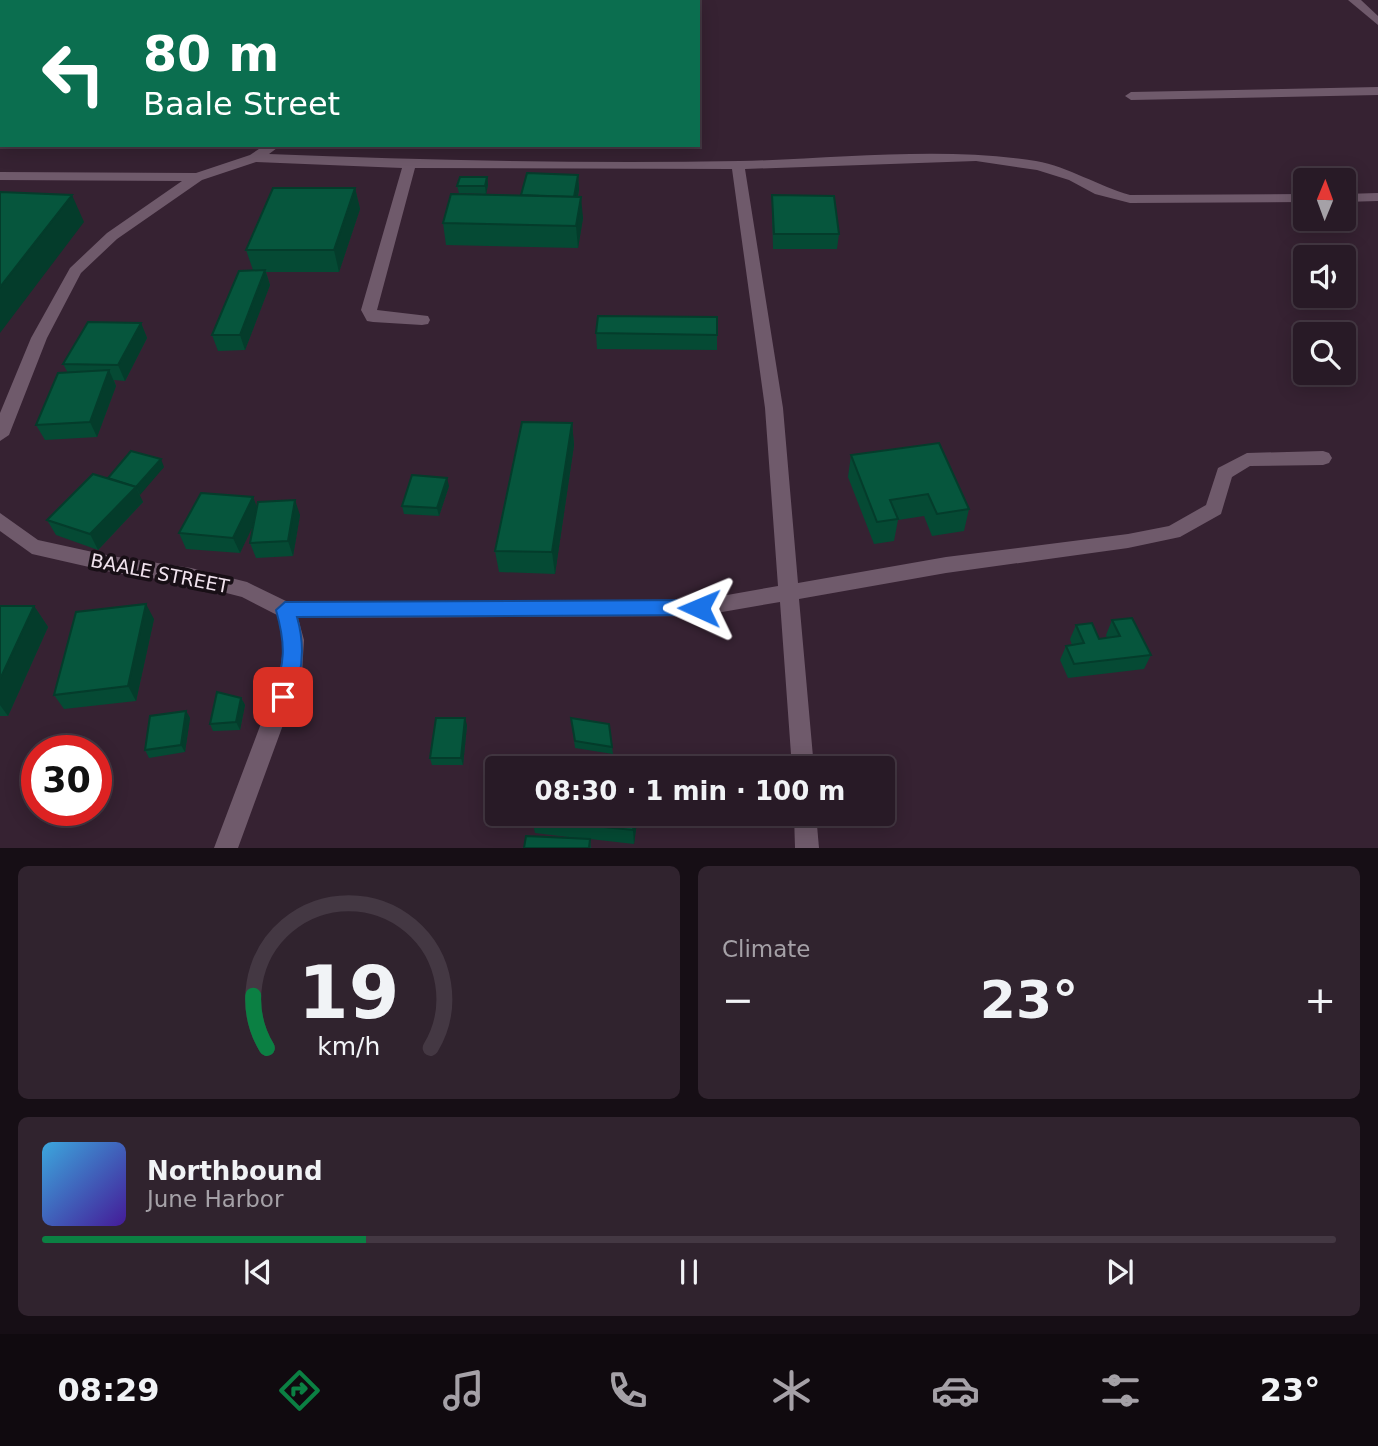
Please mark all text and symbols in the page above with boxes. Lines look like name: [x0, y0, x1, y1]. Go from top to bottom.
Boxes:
text: 80 m: [143, 26, 279, 83]
icon: left: [28, 28, 119, 119]
text: Baale Street: [143, 85, 340, 123]
north arrow: [1293, 168, 1356, 231]
map controls: [1293, 168, 1356, 385]
button: sound: [1293, 245, 1356, 308]
button: search: [1293, 322, 1356, 385]
street label: BAALE STREET: [89, 549, 232, 597]
position arrow: [662, 571, 736, 645]
pin: [253, 667, 313, 727]
icon: arrive: [264, 678, 302, 716]
speed limit sign: 30: [21, 735, 112, 826]
text: 08:30 · 1 min · 100 m: [535, 776, 845, 806]
text: Climate: [722, 936, 811, 962]
text: 19: [298, 951, 400, 1036]
text: 23°: [980, 970, 1078, 1030]
text: −: [722, 978, 754, 1022]
text: +: [1304, 978, 1336, 1022]
text: km/h: [317, 1032, 381, 1061]
text: Northbound: [147, 1156, 323, 1186]
text: June Harbor: [147, 1186, 283, 1212]
icon: previous: [239, 1253, 277, 1291]
icon: pause: [670, 1253, 708, 1291]
icon: next: [1101, 1253, 1139, 1291]
icon: directions: [275, 1366, 324, 1415]
icon: music: [439, 1366, 488, 1415]
icon: phone: [603, 1366, 652, 1415]
icon: climate: [767, 1366, 816, 1415]
icon: car: [931, 1366, 980, 1415]
icon: filters: [1096, 1366, 1145, 1415]
text: 08:29: [58, 1371, 159, 1409]
text: 23°: [1260, 1371, 1320, 1409]

